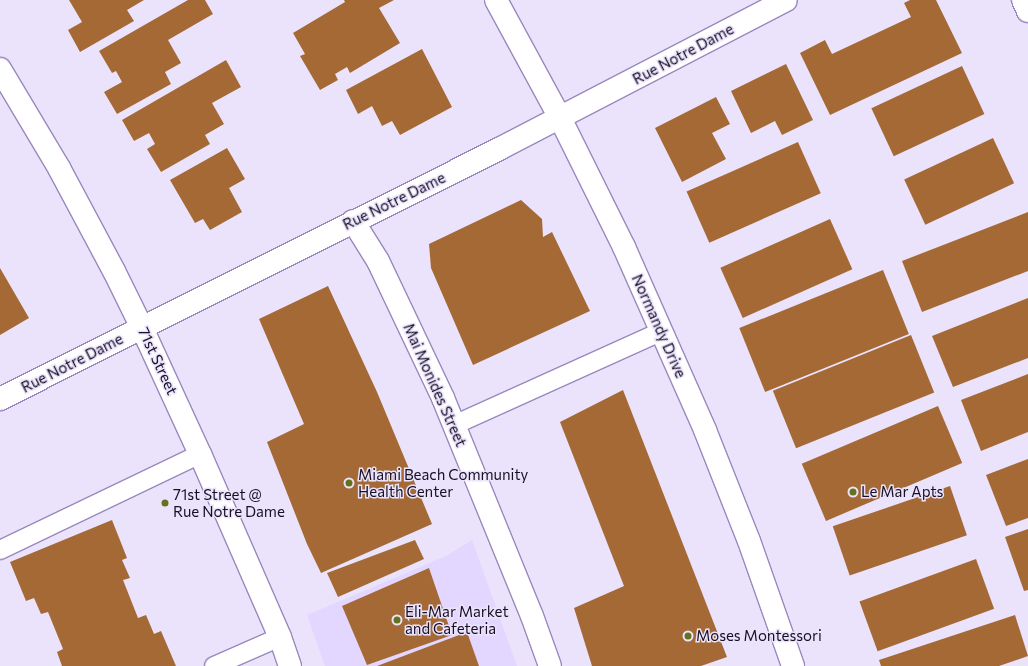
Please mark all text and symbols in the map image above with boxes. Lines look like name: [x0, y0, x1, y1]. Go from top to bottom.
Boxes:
street label: Rue Notre Dame: [629, 20, 737, 88]
street label: Rue Notre Dame: [340, 168, 448, 234]
street label: Normandy Drive: [628, 271, 690, 381]
street label: Mai Monides Street: [400, 321, 470, 449]
street label: 71st Street: [135, 324, 181, 398]
street label: Rue Notre Dame: [18, 330, 126, 396]
place label: Miami Beach Community Health Center: [358, 465, 528, 500]
marker: Miami Beach Community Health Center: [343, 477, 355, 489]
place label: Le Mar Apts: [861, 483, 943, 501]
place label: 71st Street @ Rue Notre Dame: [173, 485, 285, 520]
marker: Le Mar Apts: [848, 487, 858, 497]
marker: 71st Street @ Rue Notre Dame: [160, 498, 170, 508]
place label: Eli-Mar Market and Cafeteria: [405, 602, 509, 637]
marker: Eli-Mar Market and Cafeteria: [392, 615, 402, 625]
place label: Moses Montessori: [696, 627, 822, 645]
marker: Moses Montessori: [683, 631, 693, 641]

